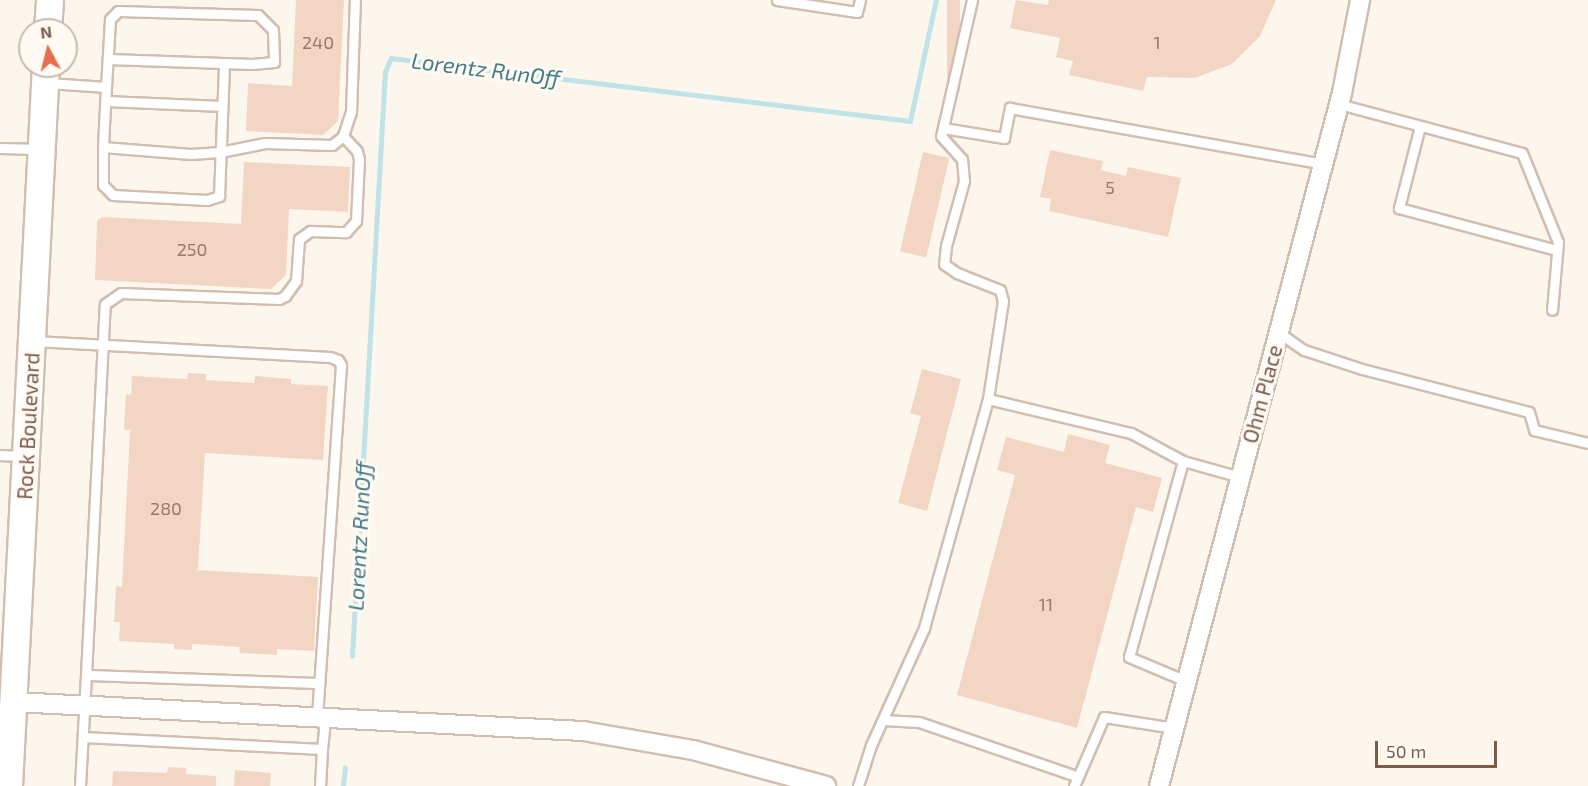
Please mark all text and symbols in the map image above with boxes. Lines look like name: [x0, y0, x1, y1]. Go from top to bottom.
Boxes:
north arrow: [18, 18, 78, 78]
text: N: [39, 21, 53, 42]
house number: 240: [302, 31, 334, 53]
house number: 1: [1153, 31, 1161, 53]
water label: Lorentz RunOff: [410, 47, 562, 91]
house number: 5: [1105, 176, 1115, 198]
house number: 250: [177, 238, 207, 260]
street label: Ohm Place: [1237, 342, 1287, 446]
street label: Rock Boulevard: [12, 352, 44, 500]
water label: Lorentz RunOff: [342, 460, 376, 612]
house number: 280: [150, 497, 182, 519]
house number: 11: [1039, 593, 1053, 615]
scale bar: [1378, 729, 1500, 767]
text: 50 m: [1386, 740, 1426, 762]

